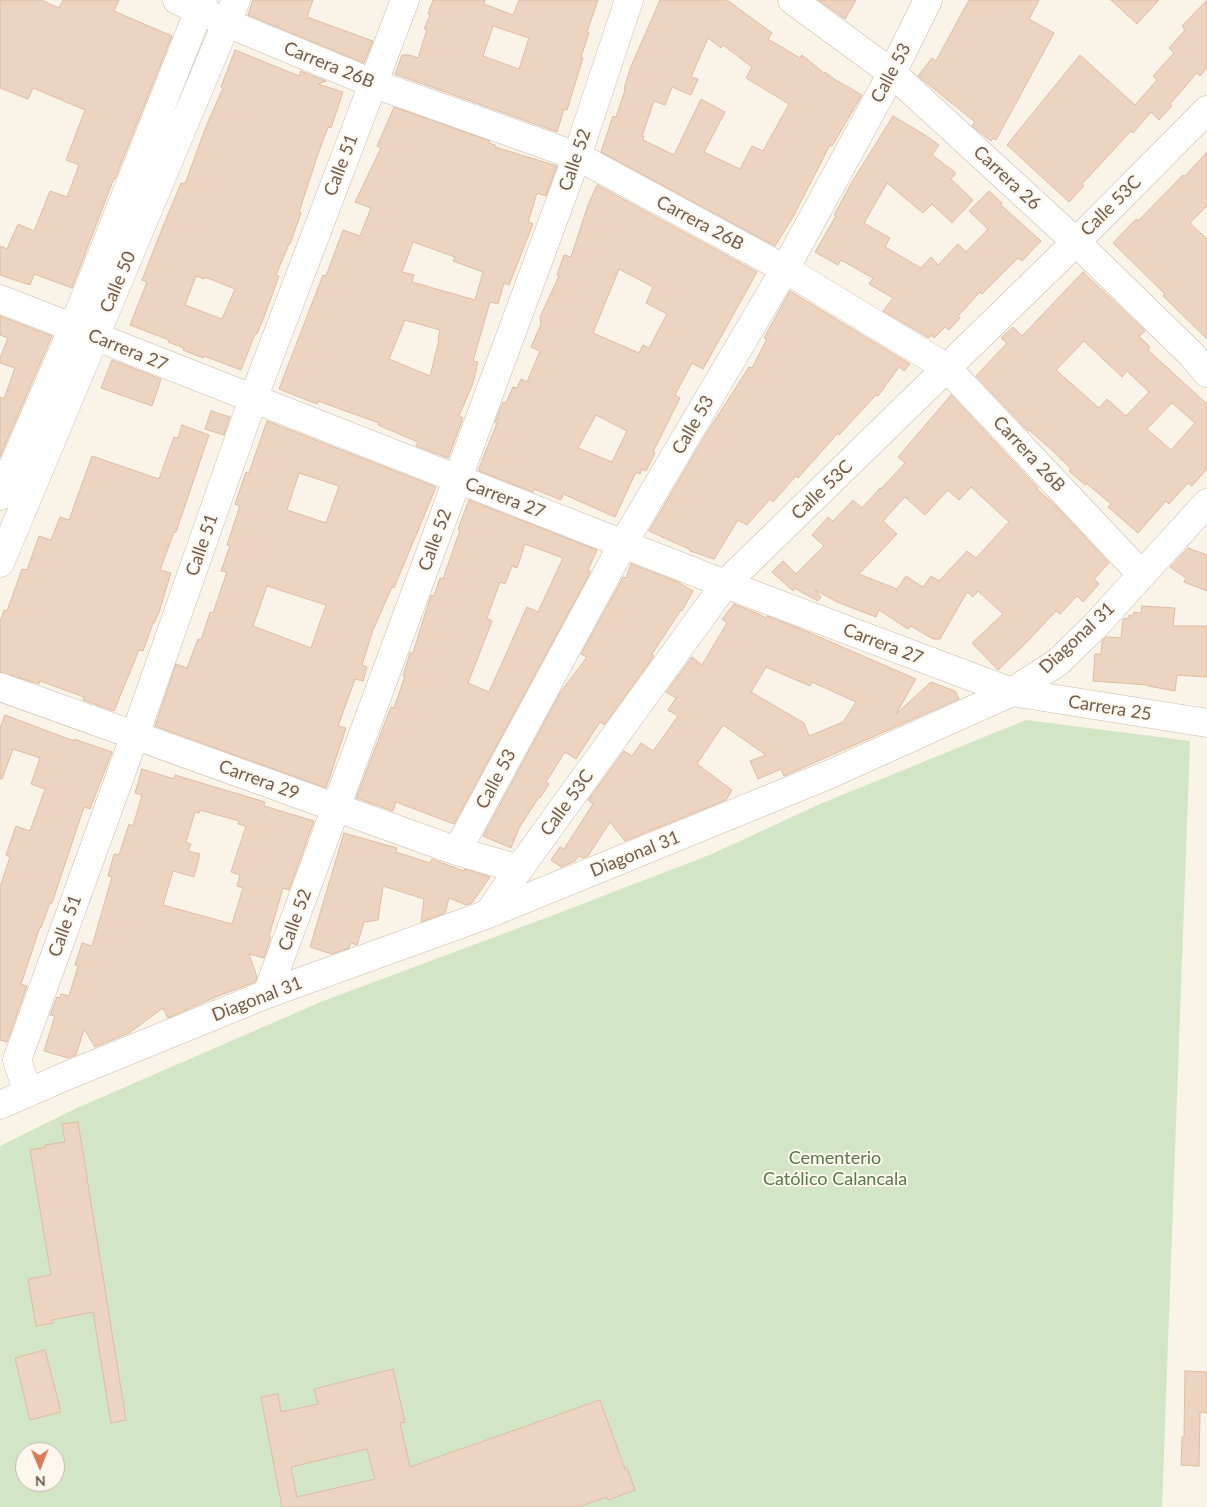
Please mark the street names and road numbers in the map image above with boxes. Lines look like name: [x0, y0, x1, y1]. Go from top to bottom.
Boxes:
street label: Carrera 26B: [281, 37, 377, 93]
street label: Calle 53: [866, 39, 916, 107]
street label: Calle 52: [554, 126, 596, 194]
street label: Calle 51: [319, 131, 363, 199]
street label: Carrera 26: [969, 141, 1045, 215]
street label: Calle 53C: [1076, 171, 1146, 241]
street label: Carrera 26B: [653, 191, 747, 255]
street label: Calle 50: [95, 248, 141, 316]
street label: Carrera 27: [85, 324, 171, 376]
street label: Calle 53: [668, 392, 718, 458]
street label: Carrera 26B: [988, 412, 1070, 496]
street label: Calle 53C: [787, 456, 857, 524]
street label: Carrera 27: [462, 473, 548, 523]
street label: Calle 52: [414, 506, 456, 574]
street label: Calle 51: [181, 511, 223, 579]
street label: Diagonal 31: [1035, 598, 1119, 678]
street label: Carrera 27: [840, 619, 926, 669]
street label: Carrera 25: [1067, 691, 1153, 725]
street label: Calle 53: [471, 745, 521, 813]
street label: Carrera 29: [216, 755, 302, 805]
street label: Calle 53C: [536, 766, 598, 840]
street label: Diagonal 31: [587, 826, 683, 882]
street label: Calle 52: [274, 886, 316, 954]
street label: Calle 51: [44, 892, 86, 960]
street label: Diagonal 31: [209, 972, 305, 1026]

